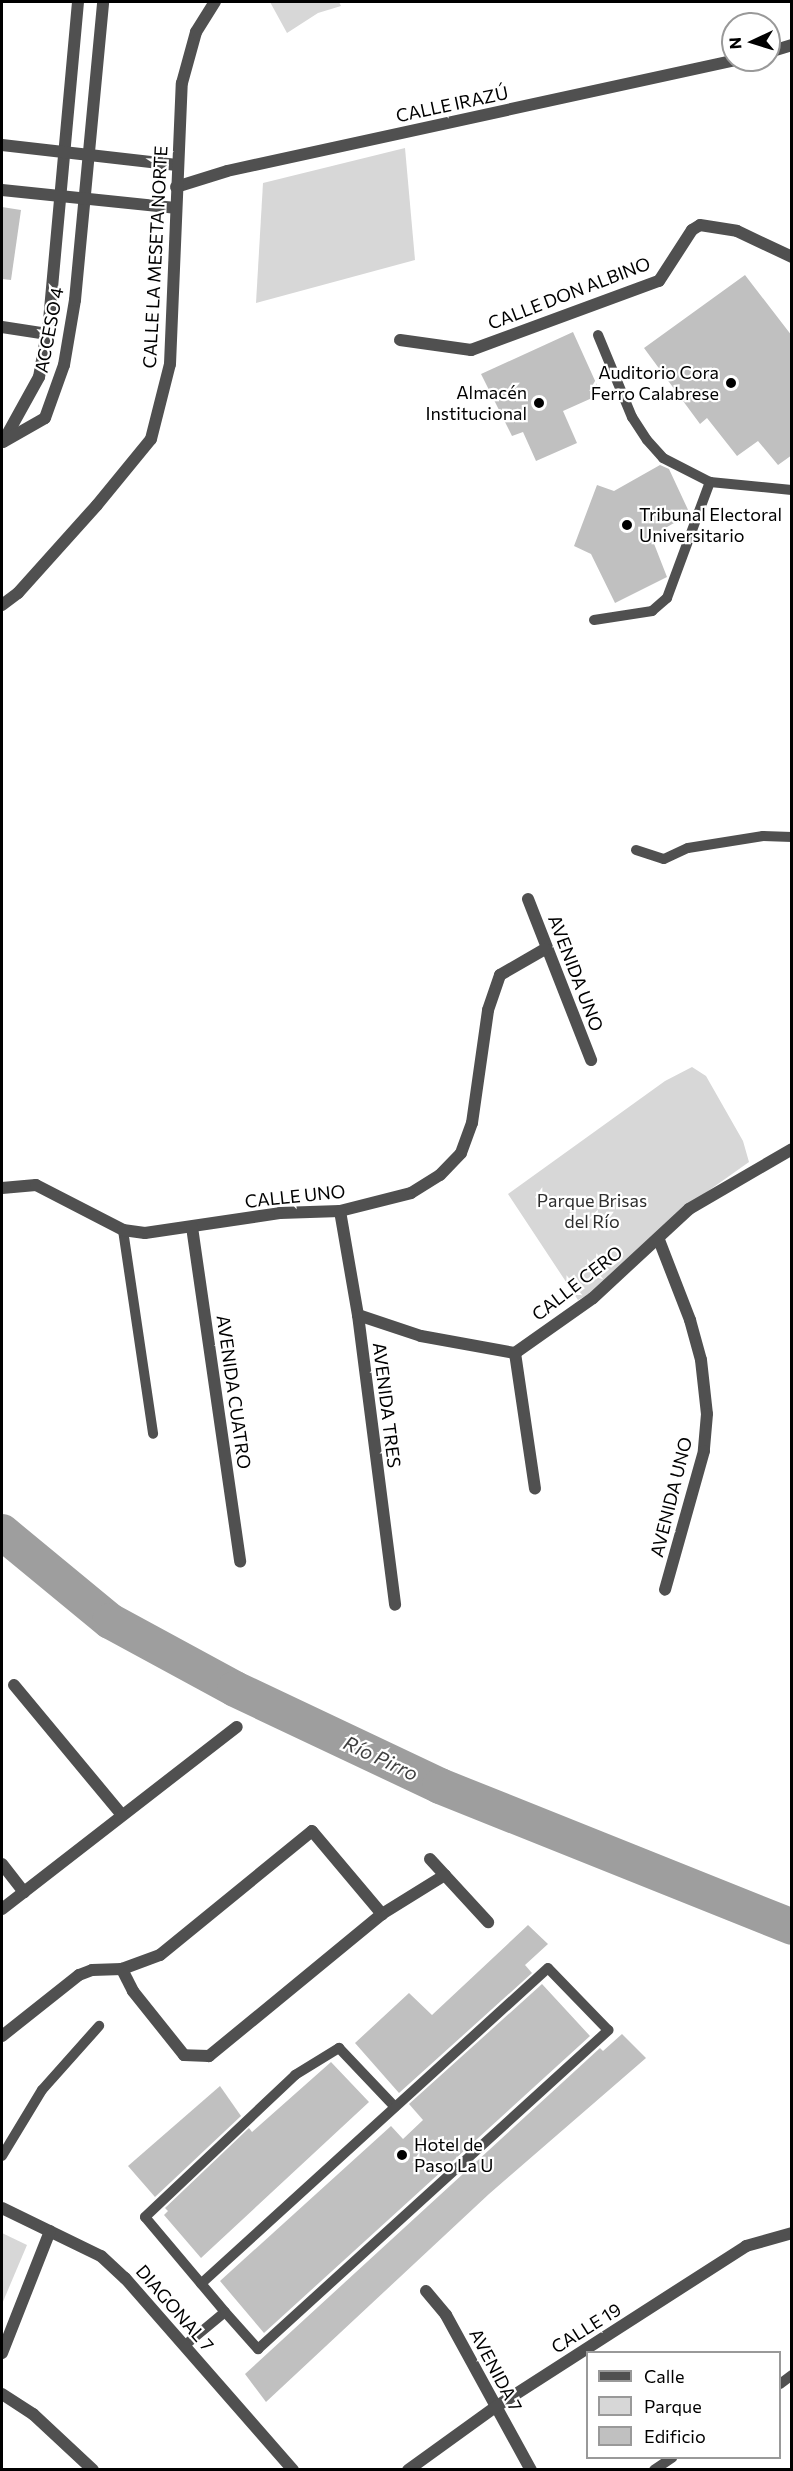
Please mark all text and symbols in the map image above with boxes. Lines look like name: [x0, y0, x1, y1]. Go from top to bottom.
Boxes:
north arrow: [721, 12, 781, 72]
text: N: [725, 37, 744, 50]
street label: CALLE IRAZÚ: [394, 82, 510, 126]
street label: CALLE LA MESETA NORTE: [138, 145, 172, 369]
street label: CALLE DON ALBINO: [485, 252, 653, 334]
street label: ACCESO 4: [30, 285, 68, 375]
place label: Auditorio Cora Ferro Calabrese: [591, 362, 719, 404]
marker: Auditorio Cora Ferro Calabrese: [724, 376, 738, 390]
place label: Almacén Institucional: [425, 382, 527, 424]
marker: Almacén Institucional: [532, 396, 546, 410]
place label: Tribunal Electoral Universitario: [639, 504, 782, 546]
marker: Tribunal Electoral Universitario: [620, 518, 634, 532]
street label: AVENIDA UNO: [544, 912, 608, 1034]
street label: CALLE UNO: [244, 1180, 346, 1212]
park label: Parque Brisas del Río: [537, 1190, 647, 1232]
street label: CALLE CERO: [527, 1241, 627, 1325]
street label: AVENIDA CUATRO: [213, 1314, 255, 1470]
street label: AVENIDA TRES: [369, 1341, 405, 1469]
street label: AVENIDA UNO: [646, 1435, 696, 1559]
water label: Río Pirro: [340, 1730, 422, 1786]
place label: Hotel de Paso La U: [414, 2134, 493, 2176]
marker: Hotel de Paso La U: [395, 2148, 409, 2162]
street label: DIAGONAL 7: [132, 2260, 218, 2356]
street label: CALLE 19: [547, 2298, 625, 2358]
street label: AVENIDA 7: [465, 2325, 527, 2415]
legend: [586, 2351, 781, 2459]
text: Calle: [644, 2365, 684, 2387]
text: Parque: [644, 2395, 702, 2417]
text: Edificio: [644, 2425, 706, 2447]

